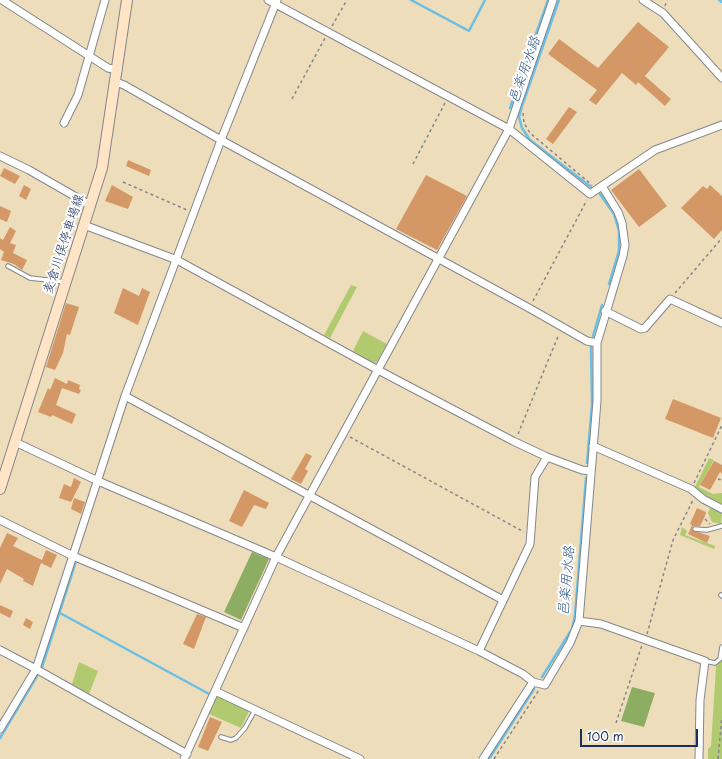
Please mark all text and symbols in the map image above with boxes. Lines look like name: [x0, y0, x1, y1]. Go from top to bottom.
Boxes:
water label: 邑楽用水路: [506, 34, 544, 106]
street label: 麦倉川俣停車場線: [41, 192, 87, 296]
water label: 邑楽用水路: [556, 545, 578, 617]
scale bar: [582, 721, 700, 747]
text: 100 m: [587, 727, 624, 745]

